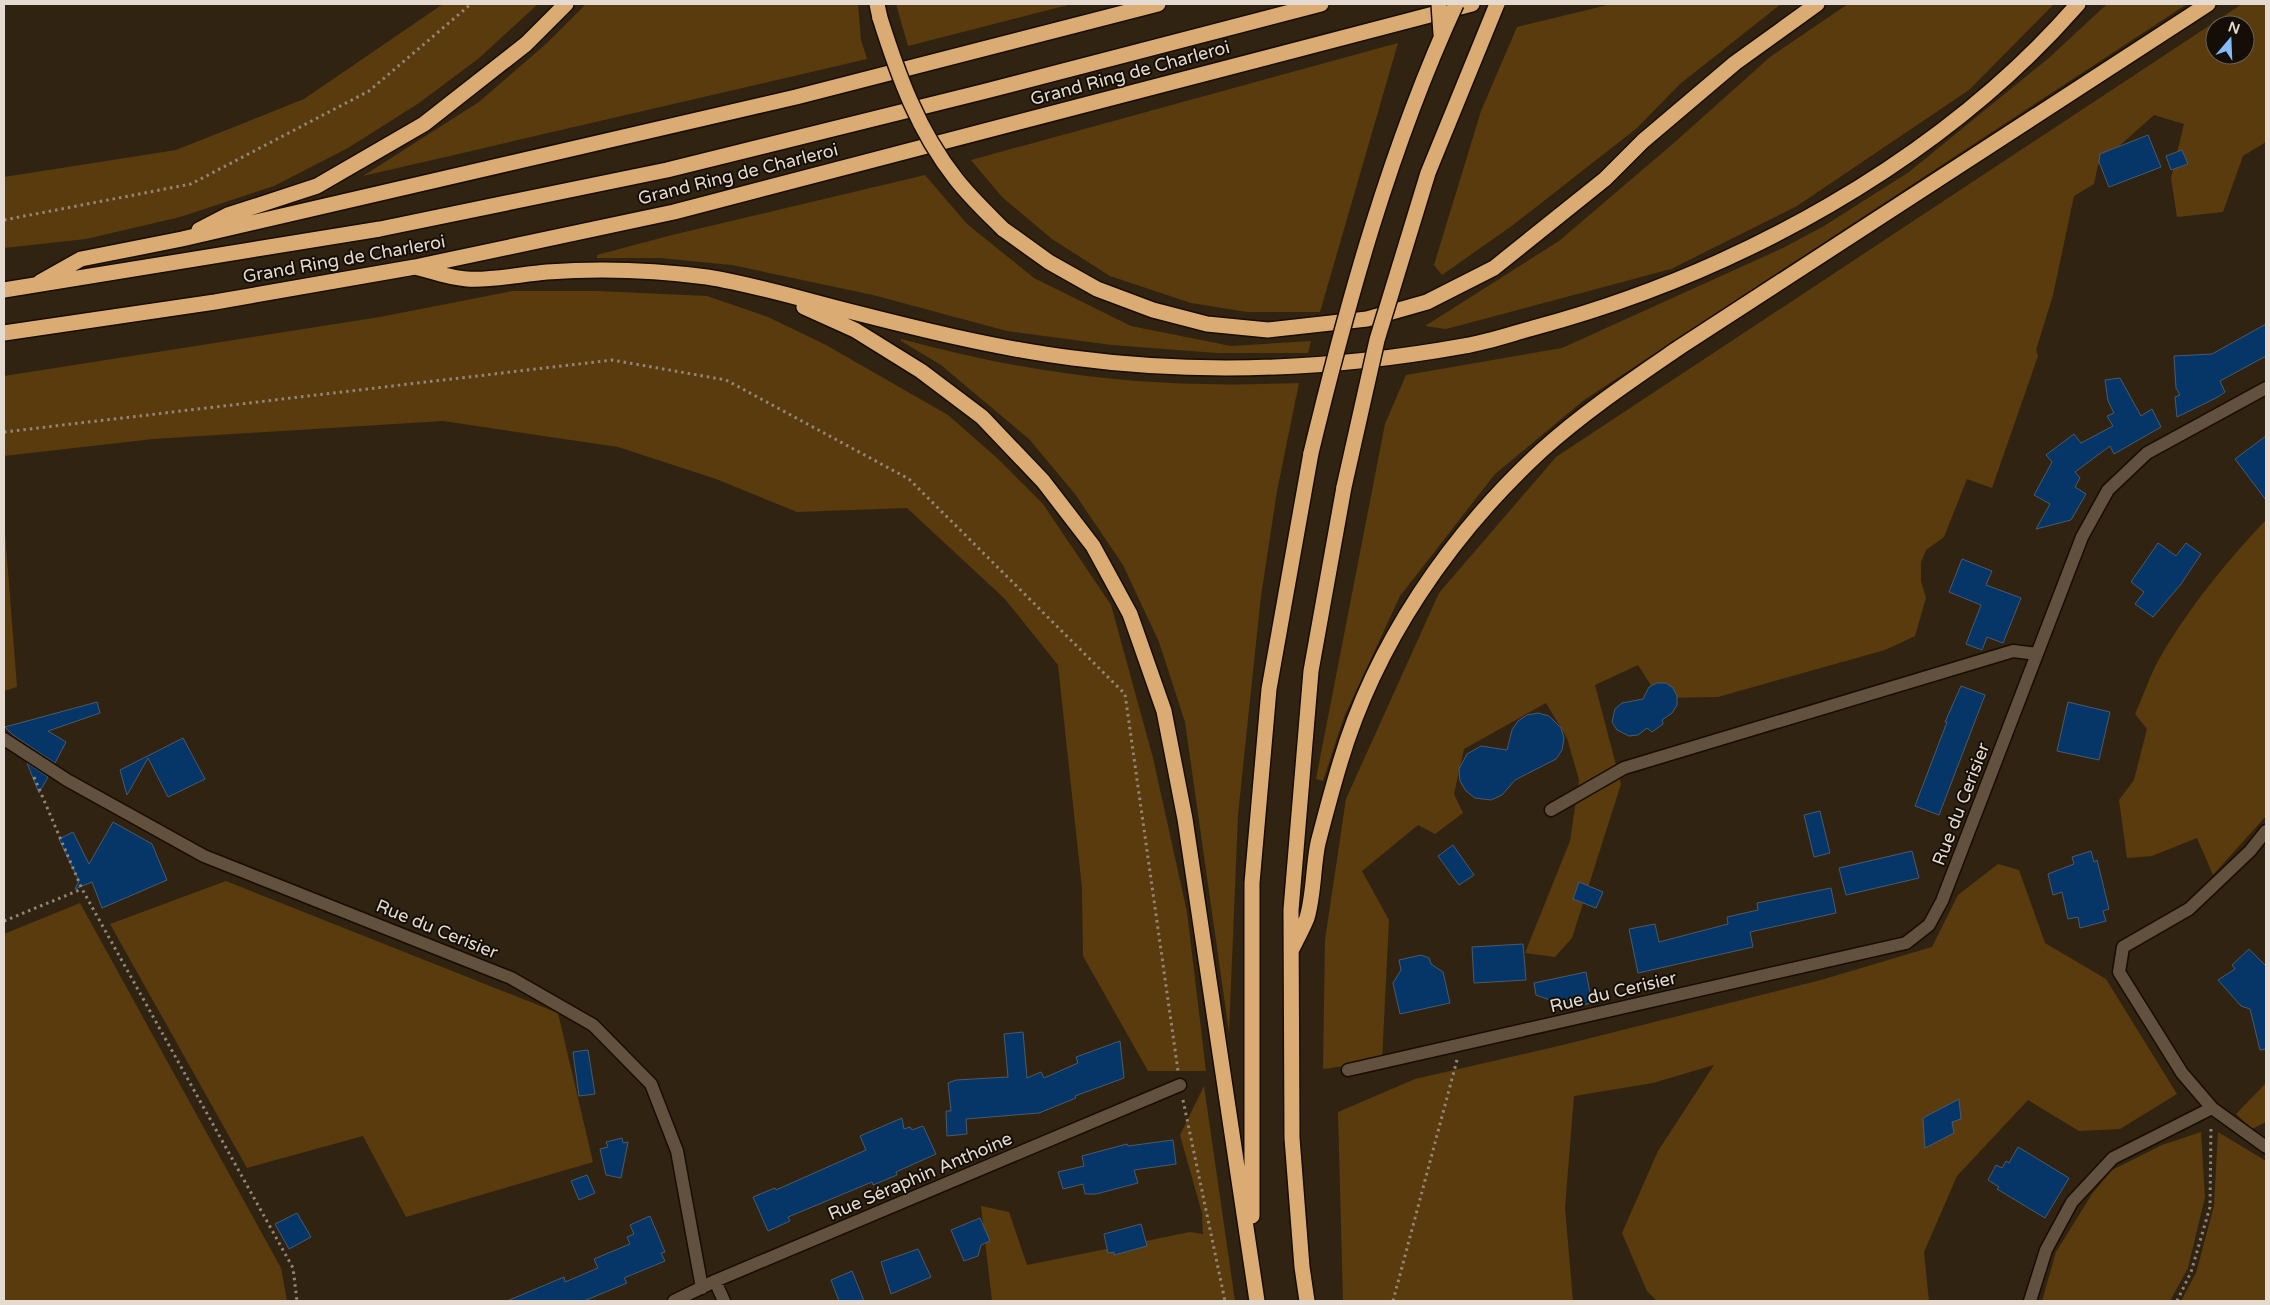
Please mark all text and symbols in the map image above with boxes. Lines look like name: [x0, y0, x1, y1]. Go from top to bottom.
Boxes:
north arrow: [2205, 15, 2255, 65]
text: N: [2226, 18, 2242, 38]
street label: Grand Ring de Charleroi: [1028, 36, 1232, 110]
street label: Grand Ring de Charleroi: [636, 138, 840, 210]
street label: Grand Ring de Charleroi: [241, 230, 447, 288]
street label: Rue du Cerisier: [1928, 739, 1995, 868]
street label: Rue du Cerisier: [373, 895, 501, 964]
street label: Rue du Cerisier: [1547, 967, 1679, 1017]
street label: Rue Séraphin Anthoine: [825, 1127, 1015, 1225]

